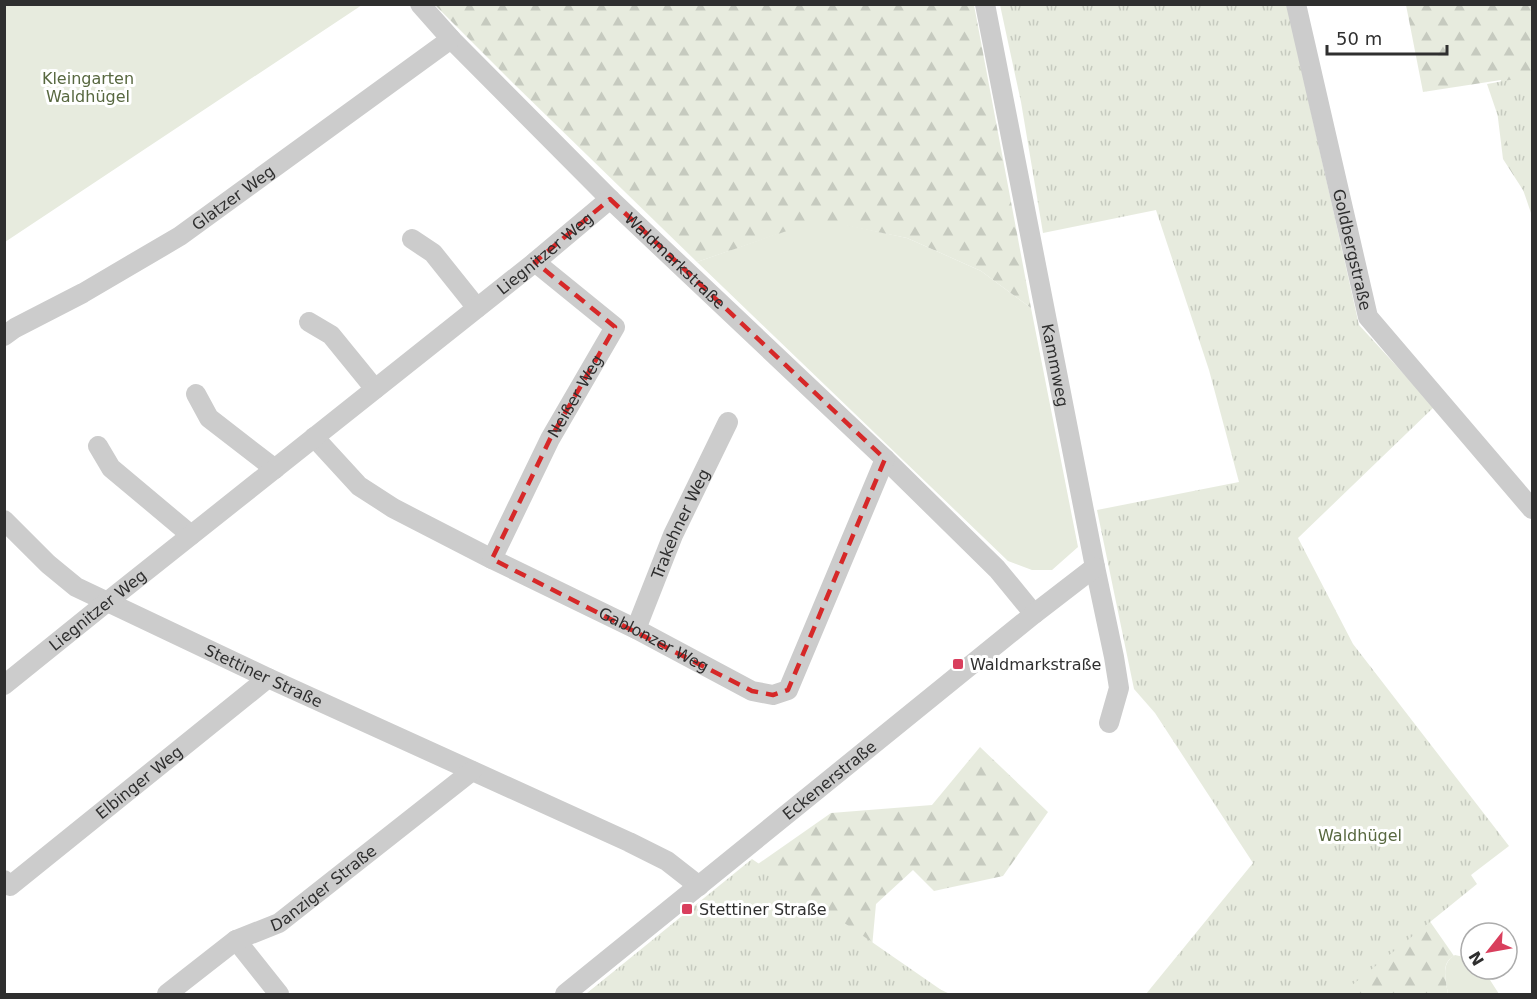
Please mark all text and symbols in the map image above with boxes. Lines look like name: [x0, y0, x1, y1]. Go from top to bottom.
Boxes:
scale bar: [1327, 18, 1447, 56]
text: 50 m: [1336, 28, 1382, 49]
park label: Kleingarten Waldhügel: [42, 69, 134, 106]
street label: Glatzer Weg: [188, 161, 278, 234]
street label: Goldbergstraße: [1329, 187, 1376, 312]
street label: Liegnitzer Weg: [493, 208, 597, 298]
street label: Waldmarkstraße: [621, 209, 729, 313]
street label: Kammweg: [1038, 322, 1073, 408]
street label: Neißer Weg: [543, 351, 606, 441]
street label: Trakehner Weg: [647, 466, 713, 583]
street label: Liegnitzer Weg: [45, 565, 150, 654]
street label: Gablonzer Weg: [596, 603, 712, 676]
street label: Stettiner Straße: [202, 640, 326, 711]
place label: Waldmarkstraße: [970, 655, 1101, 674]
marker: Waldmarkstraße: [951, 657, 965, 671]
street label: Eckenerstraße: [779, 736, 880, 824]
street label: Elbinger Weg: [92, 741, 186, 823]
park label: Waldhügel: [1318, 826, 1402, 845]
street label: Danziger Straße: [267, 841, 380, 935]
place label: Stettiner Straße: [699, 900, 827, 919]
marker: Stettiner Straße: [680, 902, 694, 916]
north arrow: [1459, 921, 1519, 981]
text: N: [1465, 948, 1488, 969]

